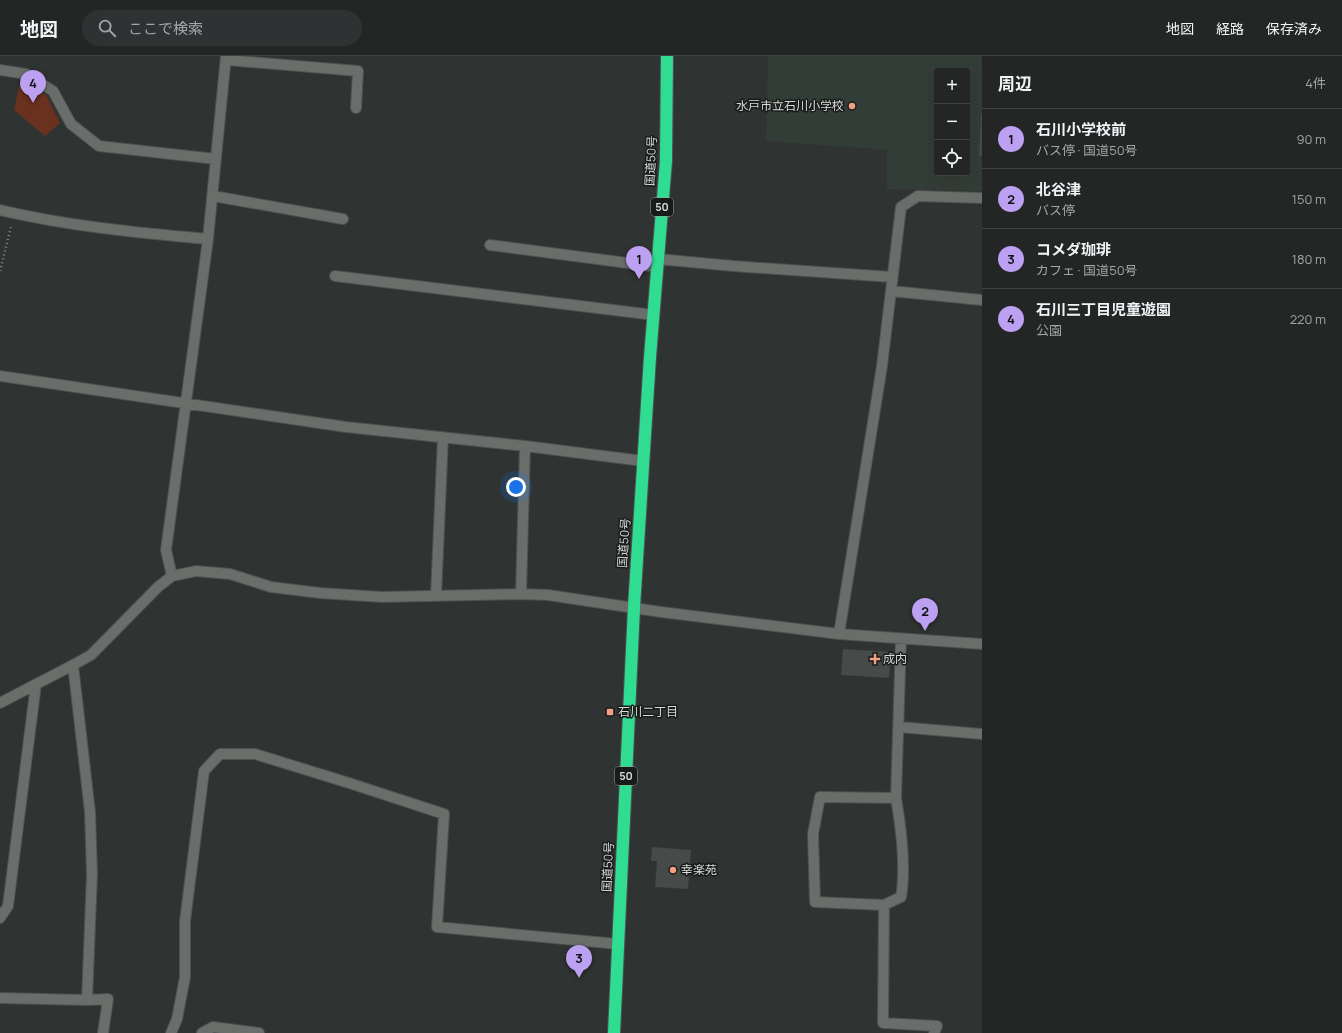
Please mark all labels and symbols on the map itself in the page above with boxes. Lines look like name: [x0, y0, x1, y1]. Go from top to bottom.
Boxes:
pin: 4: [20, 70, 46, 103]
place label: 水戸市立石川小学校: [736, 97, 844, 114]
marker: 水戸市立石川小学校: [847, 101, 857, 111]
street label: 国道50号: [641, 135, 660, 187]
road number: 50: [651, 198, 673, 216]
pin: 1: [626, 246, 652, 279]
your location: [506, 477, 526, 497]
street label: 国道50号: [613, 517, 634, 569]
pin: 2: [912, 598, 938, 631]
place label: 成内: [883, 650, 907, 667]
marker: 成内: [870, 654, 880, 664]
place label: 石川二丁目: [618, 703, 678, 720]
marker: 石川二丁目: [605, 707, 615, 717]
road number: 50: [615, 767, 637, 785]
street label: 国道50号: [598, 841, 617, 893]
place label: 幸楽苑: [681, 861, 717, 878]
marker: 幸楽苑: [668, 865, 678, 875]
pin: 3: [566, 945, 592, 978]

